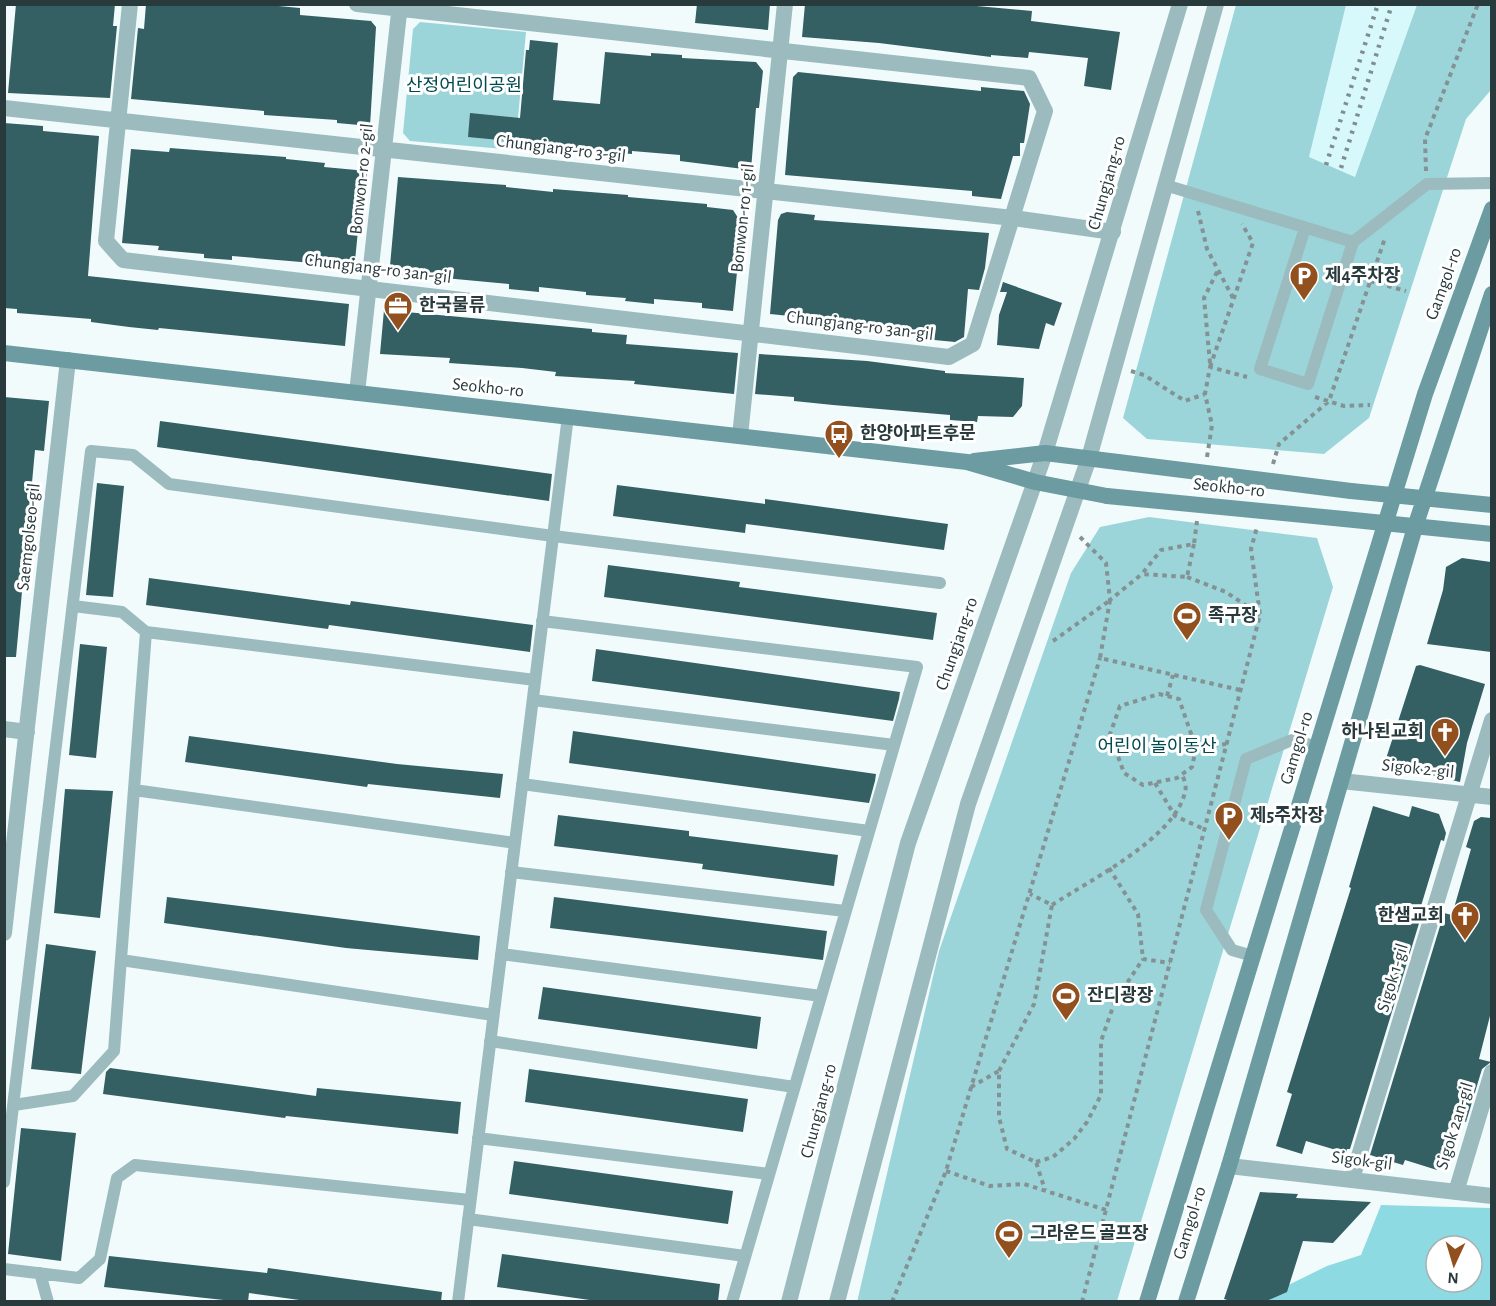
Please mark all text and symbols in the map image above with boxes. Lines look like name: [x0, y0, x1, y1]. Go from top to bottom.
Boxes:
park label: 산정어린이공원: [406, 75, 522, 95]
street label: Bonwon-ro 2-gil: [347, 123, 377, 235]
street label: Chungjang-ro 3-gil: [495, 132, 627, 166]
street label: Chungjang-ro: [1085, 134, 1129, 232]
street label: Bonwon-ro 1-gil: [728, 163, 758, 273]
street label: Gamgol-ro: [1423, 245, 1465, 322]
street label: Chungjang-ro 3an-gil: [303, 251, 453, 287]
parking icon: 제4주차장: [1288, 260, 1320, 302]
place label: 제4주차장: [1325, 266, 1401, 285]
office icon: 한국물류: [382, 290, 414, 332]
place label: 한국물류: [419, 295, 485, 315]
street label: Chungjang-ro 3an-gil: [785, 308, 935, 344]
street label: Seokho-ro: [451, 375, 525, 401]
bus stop icon: 한양아파트후문: [823, 418, 855, 460]
place label: 한양아파트후문: [860, 423, 976, 443]
street label: Seokho-ro: [1192, 475, 1266, 501]
street label: Saemgolseo-gil: [14, 482, 44, 592]
street label: Chungjang-ro: [933, 595, 981, 693]
sports icon: 족구장: [1171, 600, 1203, 642]
place label: 족구장: [1208, 606, 1258, 625]
street label: Gamgol-ro: [1277, 709, 1317, 787]
church icon: 하나된교회: [1429, 716, 1461, 758]
place label: 하나된교회: [1341, 722, 1424, 741]
park label: 어린이 놀이동산: [1098, 736, 1216, 756]
street label: Sigok 2-gil: [1381, 756, 1455, 782]
parking icon: 제5주차장: [1213, 800, 1245, 842]
place label: 제5주차장: [1250, 806, 1324, 825]
church icon: 한샘교회: [1449, 900, 1481, 942]
place label: 한샘교회: [1378, 905, 1444, 925]
street label: Sigok 1-gil: [1374, 941, 1412, 1015]
sports icon: 잔디광장: [1050, 980, 1082, 1022]
place label: 잔디광장: [1087, 986, 1154, 1005]
street label: Chungjang-ro: [798, 1062, 840, 1160]
street label: Sigok 2an-gil: [1433, 1080, 1477, 1172]
street label: Sigok-gil: [1331, 1148, 1393, 1174]
street label: Gamgol-ro: [1170, 1184, 1210, 1262]
sports icon: 그라운드 골프장: [993, 1218, 1025, 1260]
place label: 그라운드 골프장: [1030, 1224, 1149, 1243]
north arrow: [1424, 1234, 1484, 1294]
text: N: [1447, 1270, 1459, 1286]

